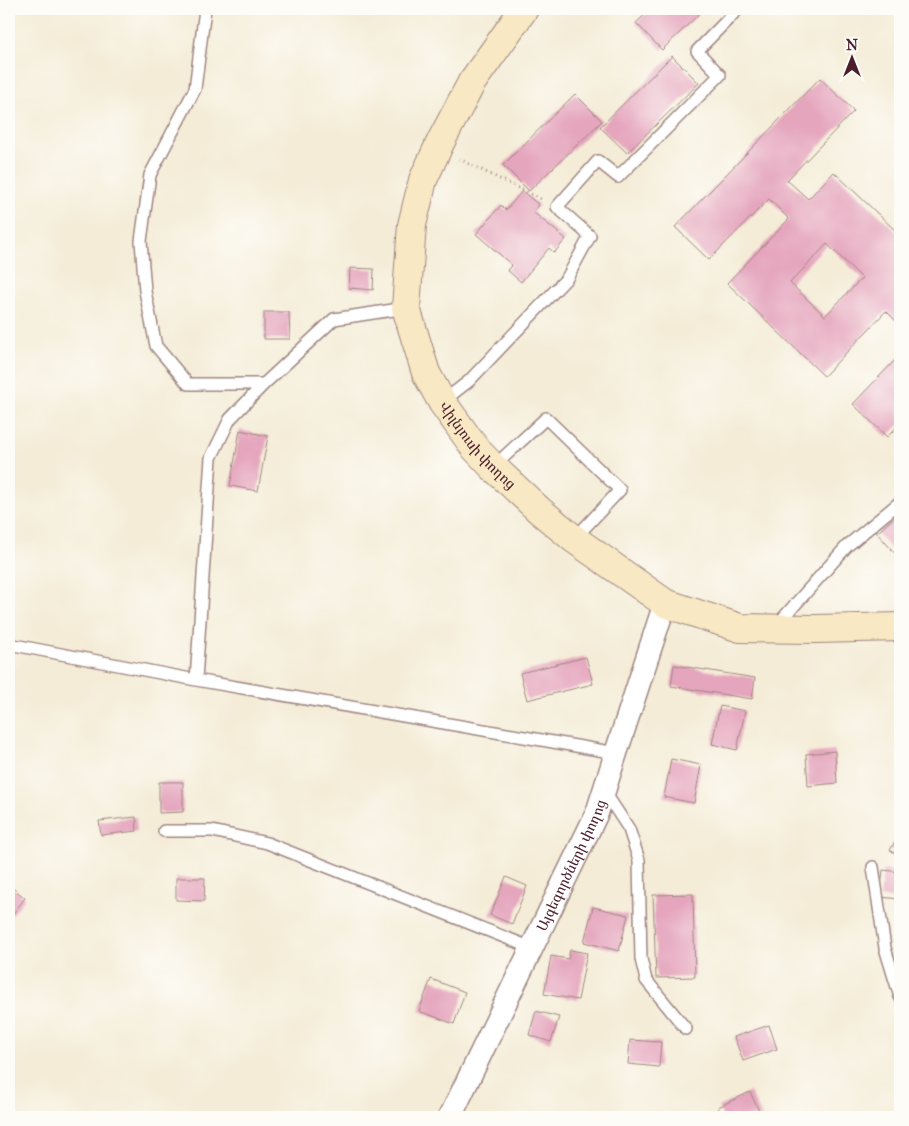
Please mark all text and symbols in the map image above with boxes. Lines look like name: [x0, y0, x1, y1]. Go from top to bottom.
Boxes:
north arrow: [826, 32, 876, 82]
text: N: [846, 37, 858, 54]
street label: Վիլնյուսի փողոց: [435, 398, 519, 493]
street label: Այգեգործների փողոց: [533, 798, 610, 934]

